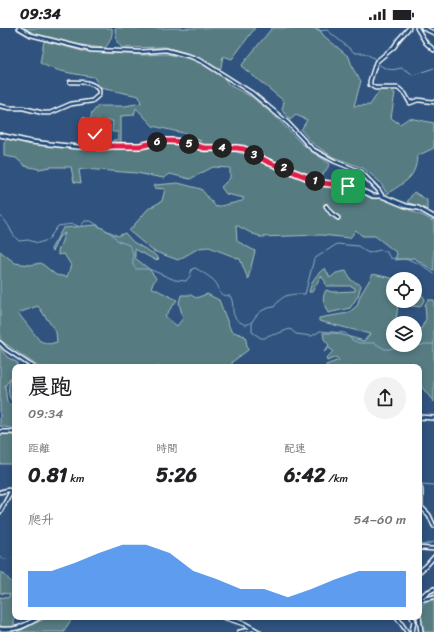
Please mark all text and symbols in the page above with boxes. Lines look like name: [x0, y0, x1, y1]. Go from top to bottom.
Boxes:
text: 09:34: [20, 1, 61, 27]
pin: [78, 117, 112, 151]
icon: check: [84, 123, 106, 145]
pin: 6: [147, 132, 167, 152]
text: 6: [154, 132, 160, 151]
pin: 5: [179, 134, 199, 154]
text: 5: [186, 134, 192, 153]
pin: 4: [212, 138, 232, 158]
text: 4: [219, 138, 225, 157]
pin: 3: [244, 145, 264, 165]
text: 3: [251, 145, 257, 164]
pin: 2: [274, 158, 294, 178]
text: 2: [281, 158, 287, 177]
pin: [331, 169, 365, 203]
pin: 1: [305, 171, 325, 191]
text: 1: [313, 171, 317, 190]
icon: arrive: [337, 175, 359, 197]
map controls: [386, 272, 422, 352]
button: locate: [386, 272, 422, 308]
button: layers: [386, 316, 422, 352]
text: 晨跑: [28, 367, 72, 406]
button: share: [364, 377, 406, 419]
text: 09:34: [28, 402, 63, 425]
text: 距離: [28, 439, 50, 458]
text: 時間: [156, 439, 178, 458]
text: 配速: [284, 439, 306, 458]
text: 0.81: [28, 458, 67, 493]
text: 5:26: [156, 458, 197, 493]
text: 6:42: [284, 458, 325, 493]
text: km: [67, 469, 84, 488]
text: /km: [325, 469, 348, 488]
text: 爬升: [28, 508, 54, 531]
text: 54–60 m: [354, 508, 406, 531]

